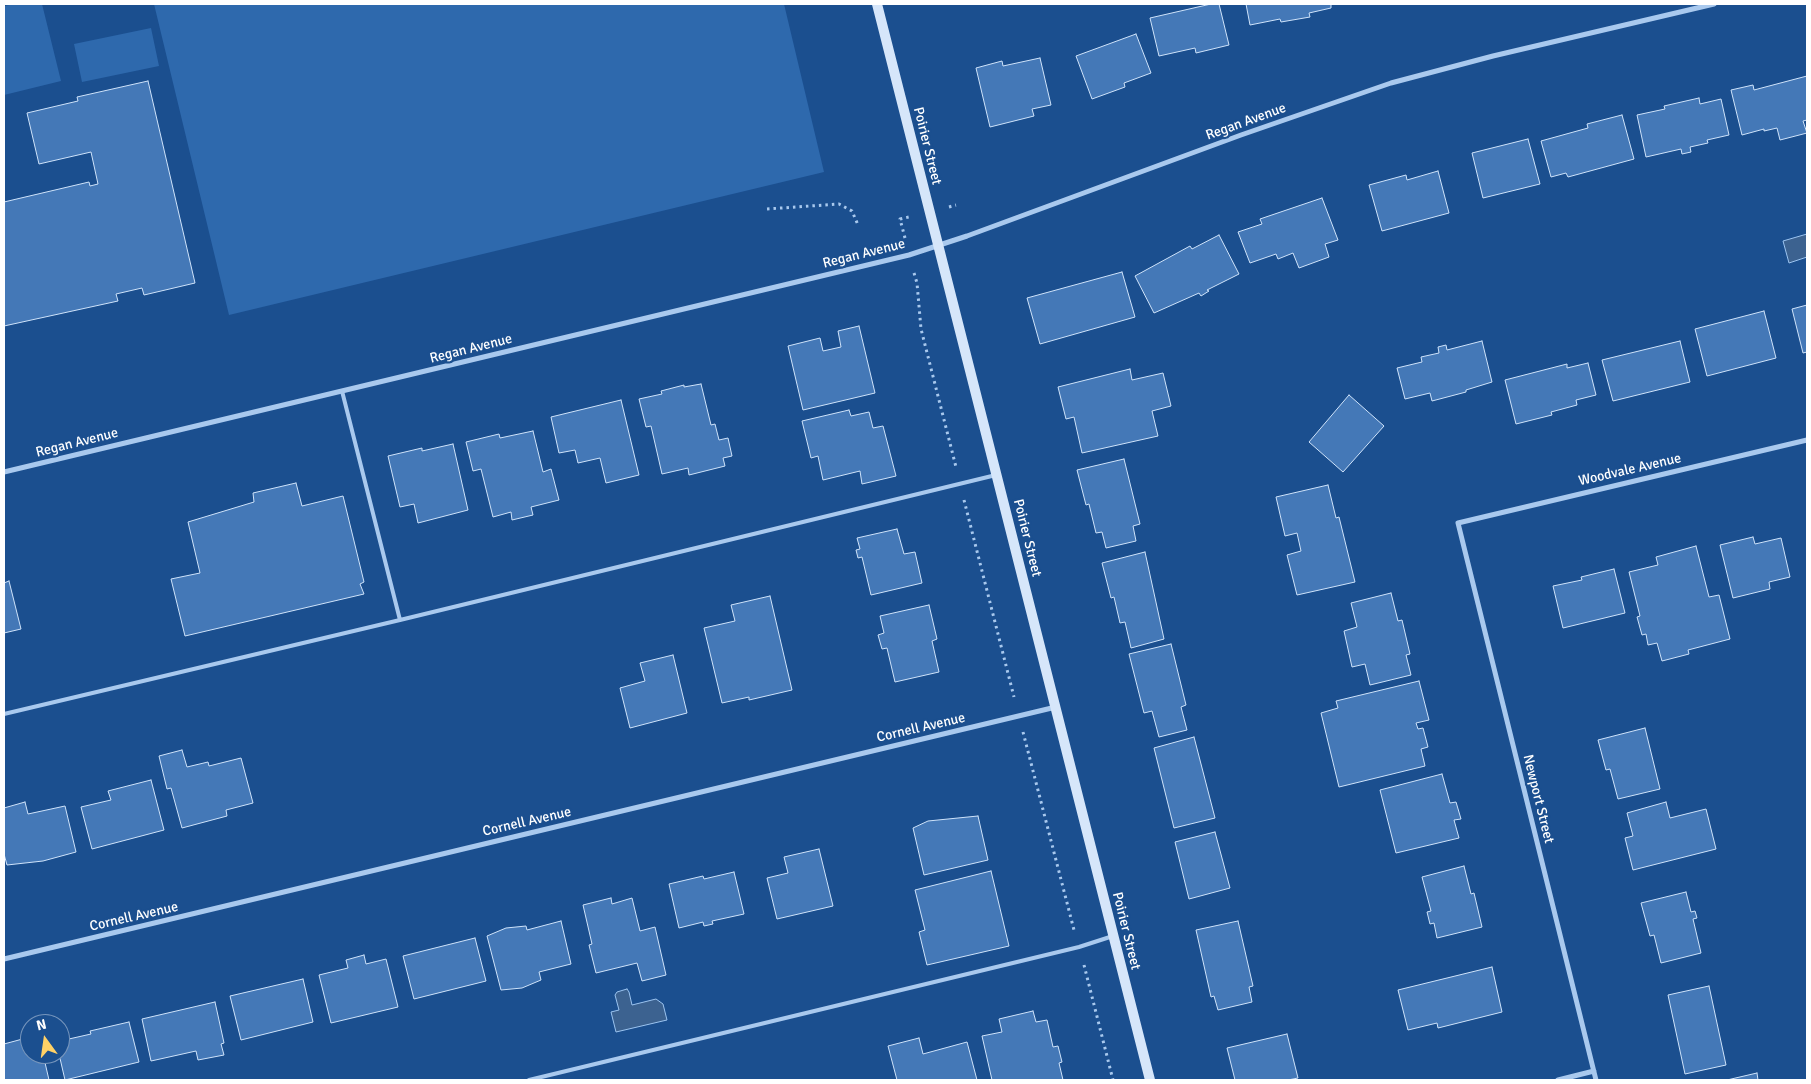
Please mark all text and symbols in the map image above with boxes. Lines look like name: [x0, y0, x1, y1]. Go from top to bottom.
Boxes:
street label: Regan Avenue: [1204, 100, 1288, 144]
street label: Poirier Street: [909, 105, 945, 187]
street label: Regan Avenue: [821, 236, 907, 272]
street label: Regan Avenue: [428, 331, 514, 367]
street label: Regan Avenue: [34, 425, 120, 461]
street label: Woodvale Avenue: [1577, 450, 1683, 490]
street label: Poirier Street: [1009, 497, 1045, 579]
street label: Cornell Avenue: [875, 710, 967, 746]
street label: Newport Street: [1519, 753, 1557, 845]
street label: Cornell Avenue: [481, 804, 573, 840]
street label: Poirier Street: [1108, 890, 1144, 972]
street label: Cornell Avenue: [88, 899, 180, 935]
north arrow: [20, 1014, 70, 1064]
text: N: [35, 1016, 48, 1034]

